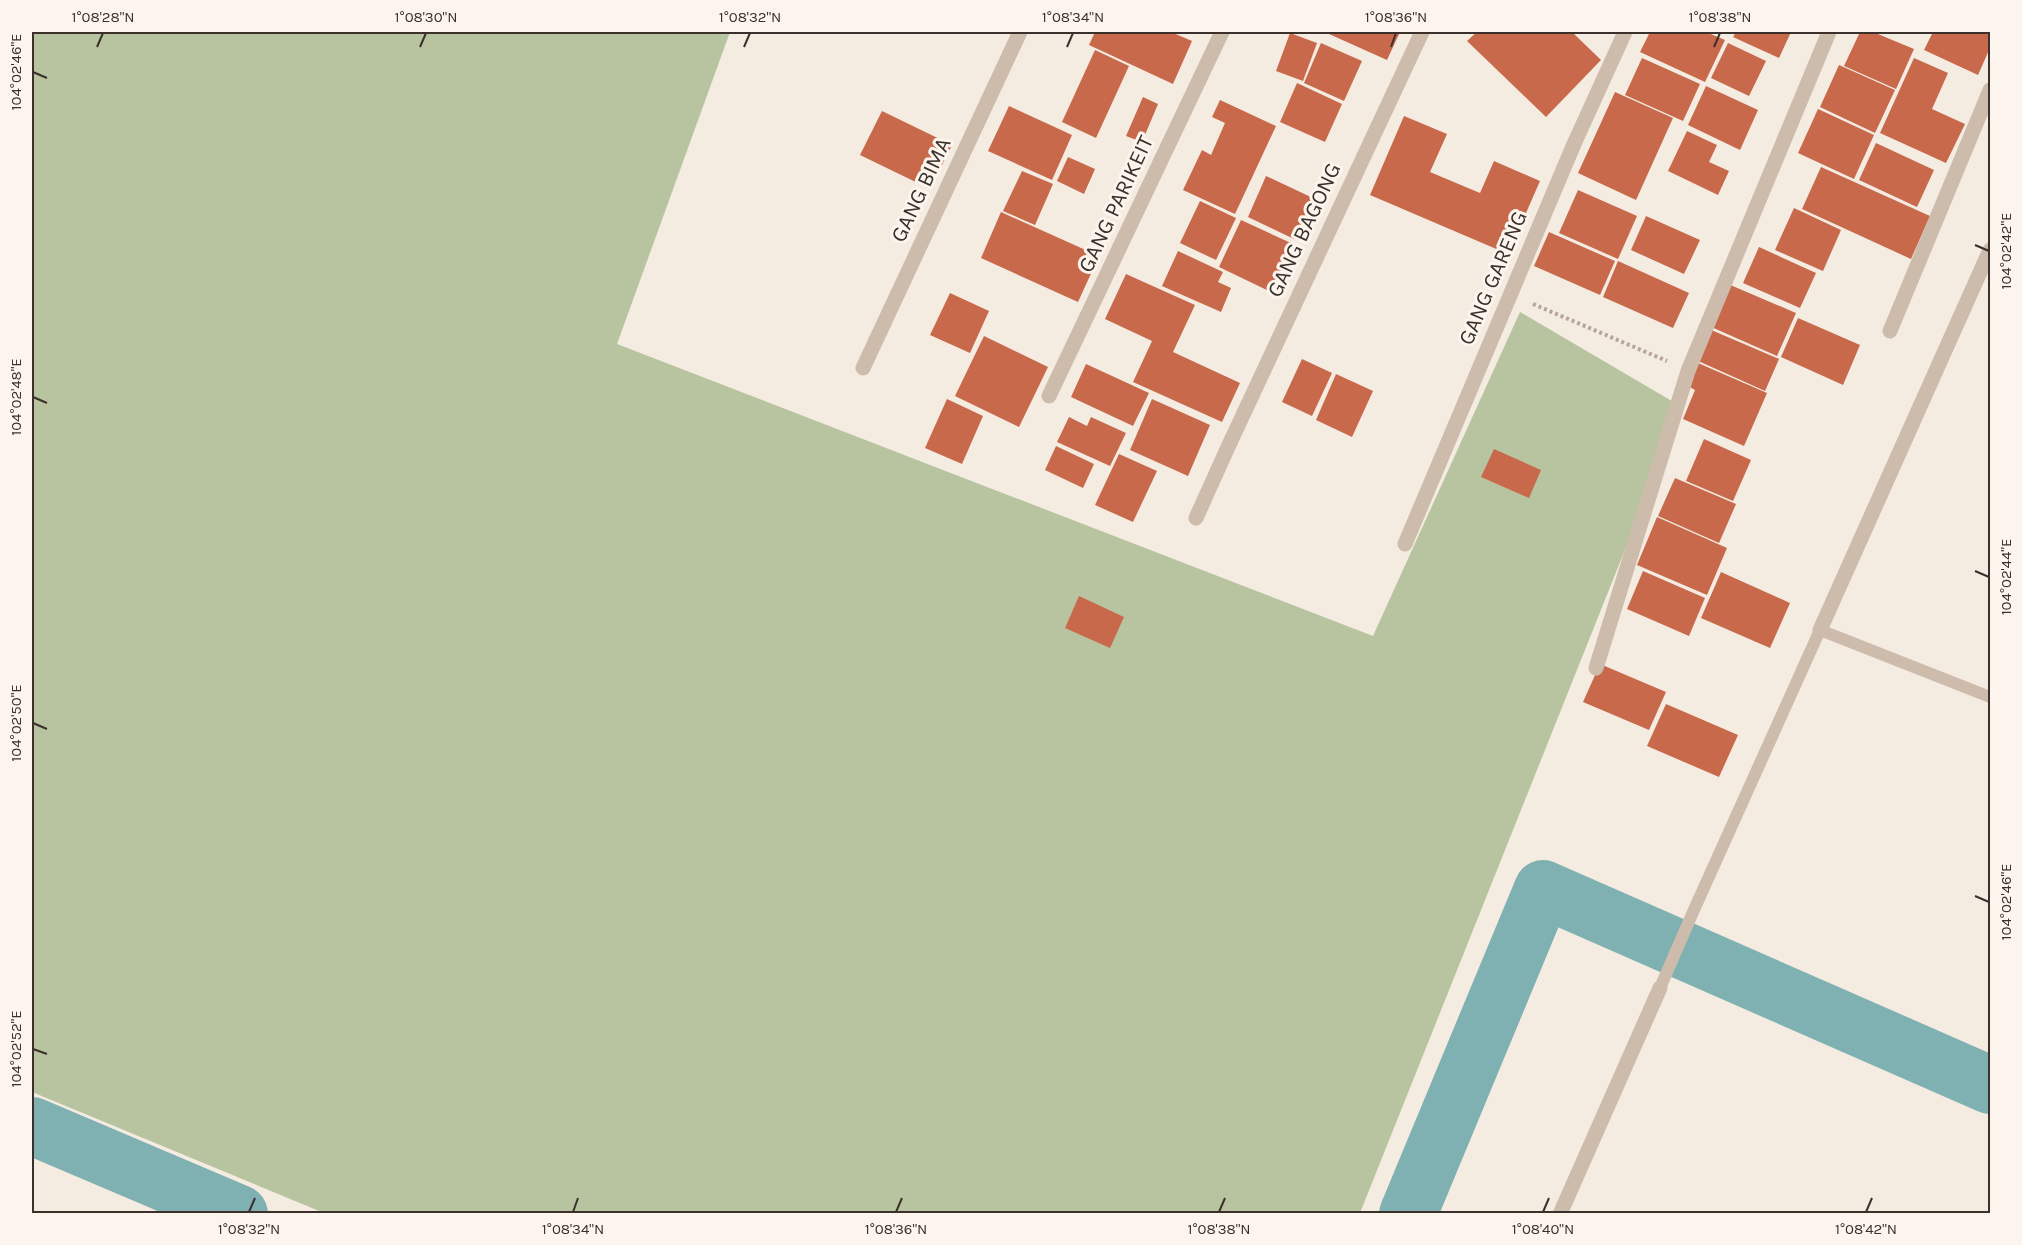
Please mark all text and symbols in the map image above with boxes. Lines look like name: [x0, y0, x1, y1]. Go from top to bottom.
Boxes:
text: 1°08'28"N: [72, 8, 134, 26]
text: 1°08'30"N: [395, 8, 457, 26]
text: 1°08'32"N: [719, 8, 781, 26]
text: 1°08'34"N: [1042, 8, 1104, 26]
text: 1°08'36"N: [1365, 8, 1427, 26]
text: 1°08'38"N: [1688, 8, 1752, 26]
text: 104°02'46"E: [7, 34, 25, 110]
street label: GANG PARIKEIT: [1073, 132, 1159, 276]
street label: GANG BIMA: [885, 133, 957, 246]
street label: GANG BAGONG: [1262, 159, 1346, 301]
street label: GANG GARENG: [1453, 207, 1533, 349]
text: 104°02'42"E: [1997, 212, 2015, 290]
text: 104°02'48"E: [7, 358, 25, 436]
text: 104°02'44"E: [1997, 539, 2015, 615]
text: 104°02'50"E: [7, 684, 25, 762]
text: 104°02'46"E: [1997, 864, 2015, 940]
text: 104°02'52"E: [7, 1010, 25, 1088]
text: 1°08'32"N: [218, 1220, 280, 1238]
text: 1°08'34"N: [542, 1220, 604, 1238]
text: 1°08'36"N: [865, 1220, 927, 1238]
text: 1°08'38"N: [1187, 1220, 1251, 1238]
text: 1°08'40"N: [1512, 1220, 1574, 1238]
text: 1°08'42"N: [1835, 1220, 1897, 1238]

